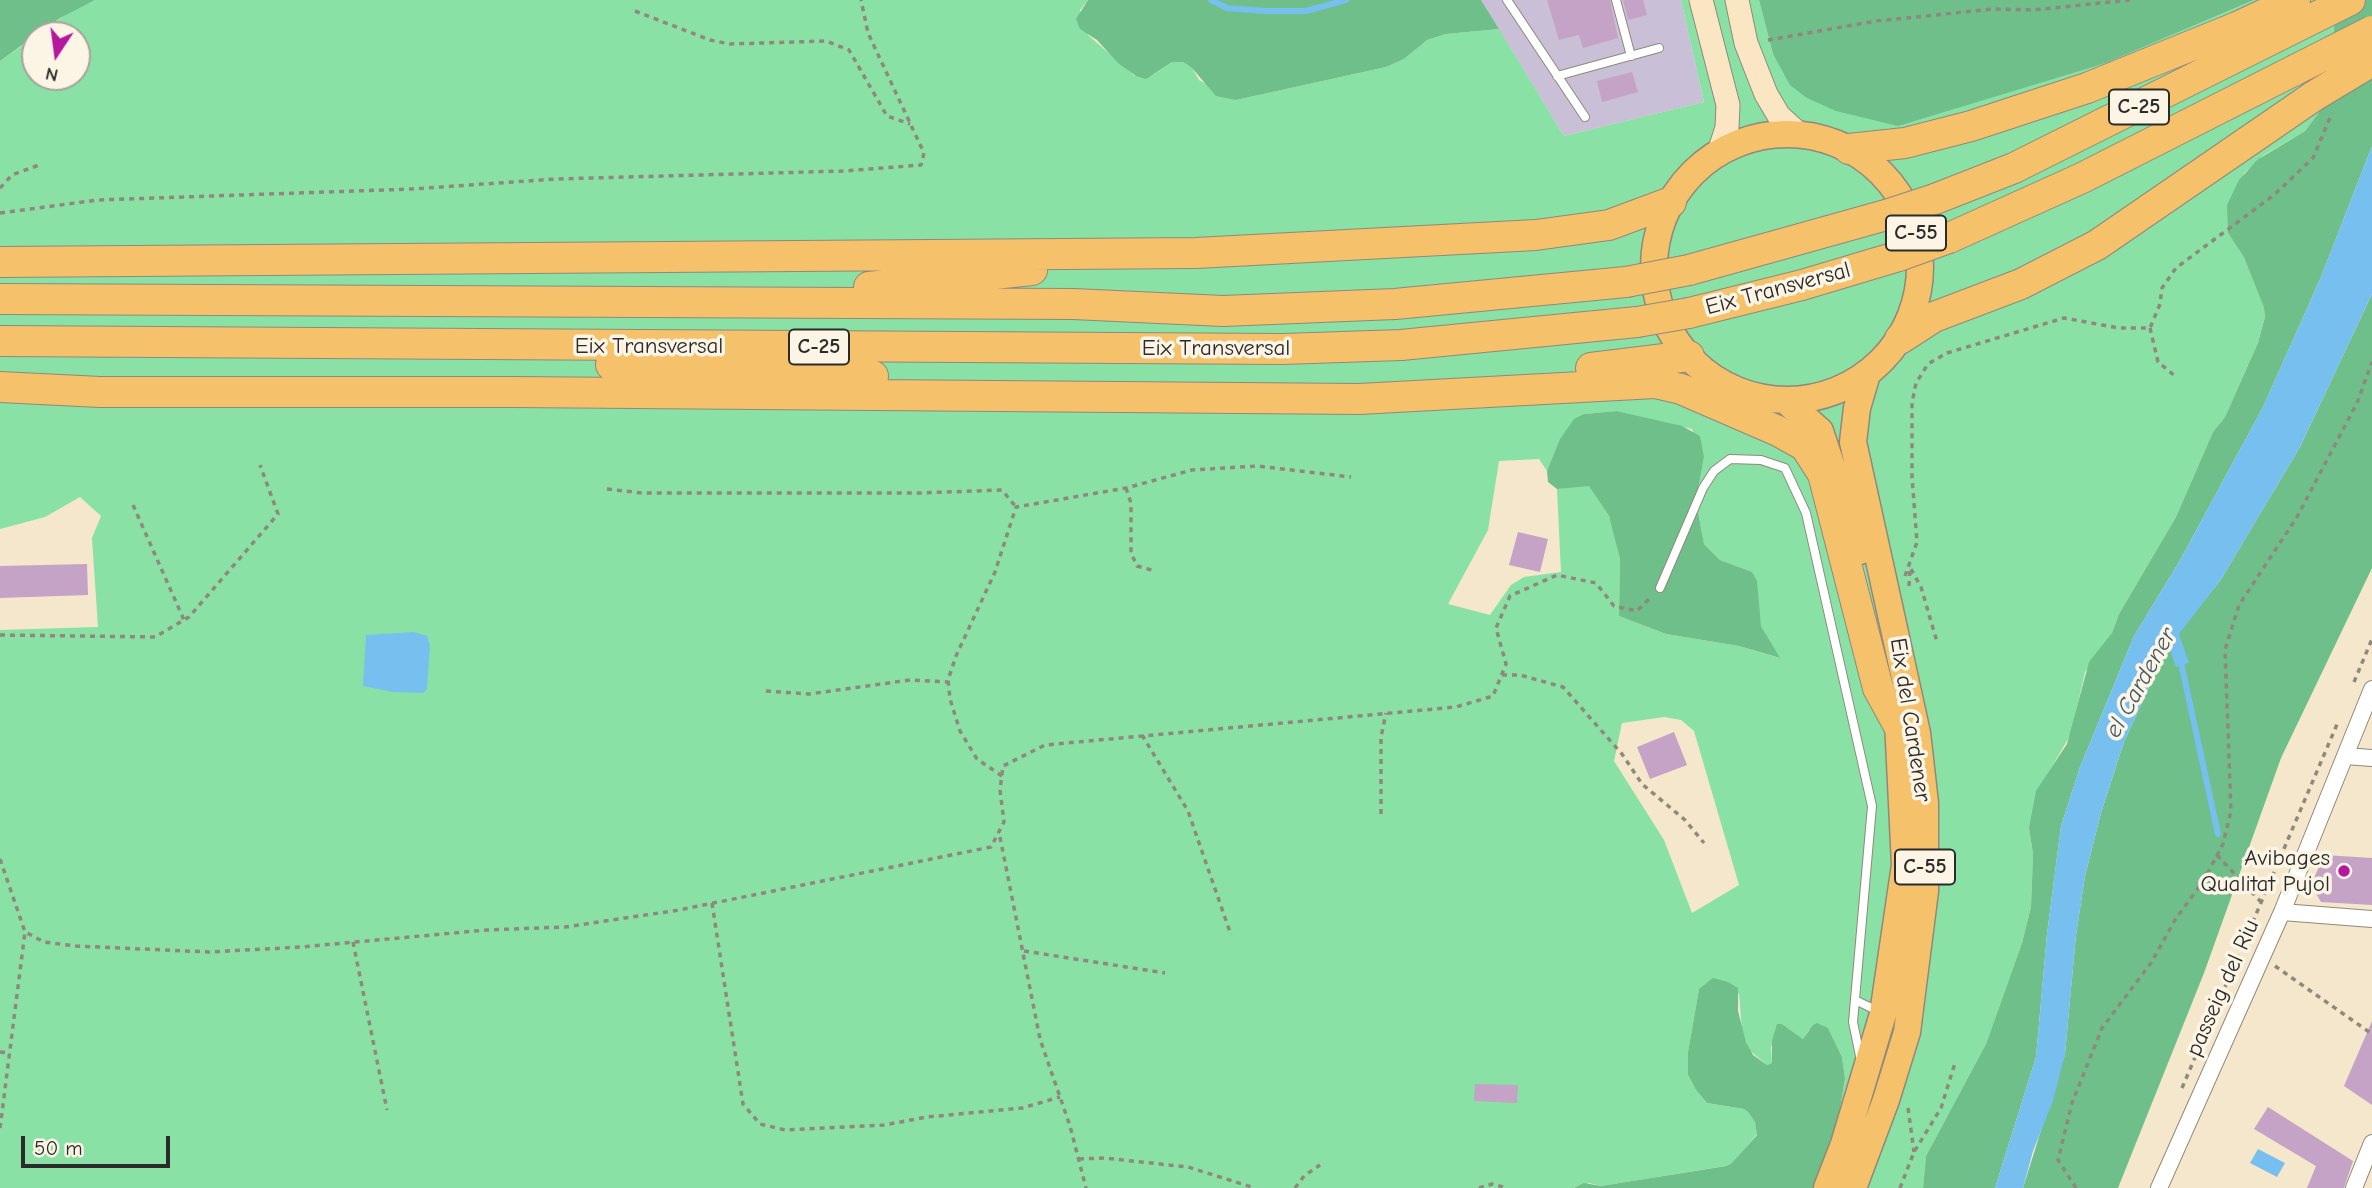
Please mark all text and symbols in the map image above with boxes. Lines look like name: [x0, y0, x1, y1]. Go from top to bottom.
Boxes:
north arrow: [21, 21, 91, 91]
text: N: [43, 62, 60, 87]
road number: C-25: [2109, 90, 2169, 124]
road number: C-55: [1886, 216, 1946, 250]
street label: Eix Transversal: [1703, 256, 1853, 322]
road number: C-25: [789, 330, 849, 364]
street label: Eix Transversal: [575, 332, 723, 360]
street label: Eix Transversal: [1142, 334, 1290, 362]
water label: el Cardener: [2099, 623, 2183, 743]
street label: Eix del Cardener: [1883, 636, 1937, 804]
place label: Avibages Qualitat Pujol: [2201, 844, 2330, 898]
road number: C-55: [1895, 850, 1955, 884]
marker: Avibages Qualitat Pujol: [2336, 863, 2352, 879]
street label: passeig del Riu: [2181, 915, 2265, 1061]
scale bar: [24, 1122, 173, 1166]
text: 50 m: [34, 1136, 83, 1160]

